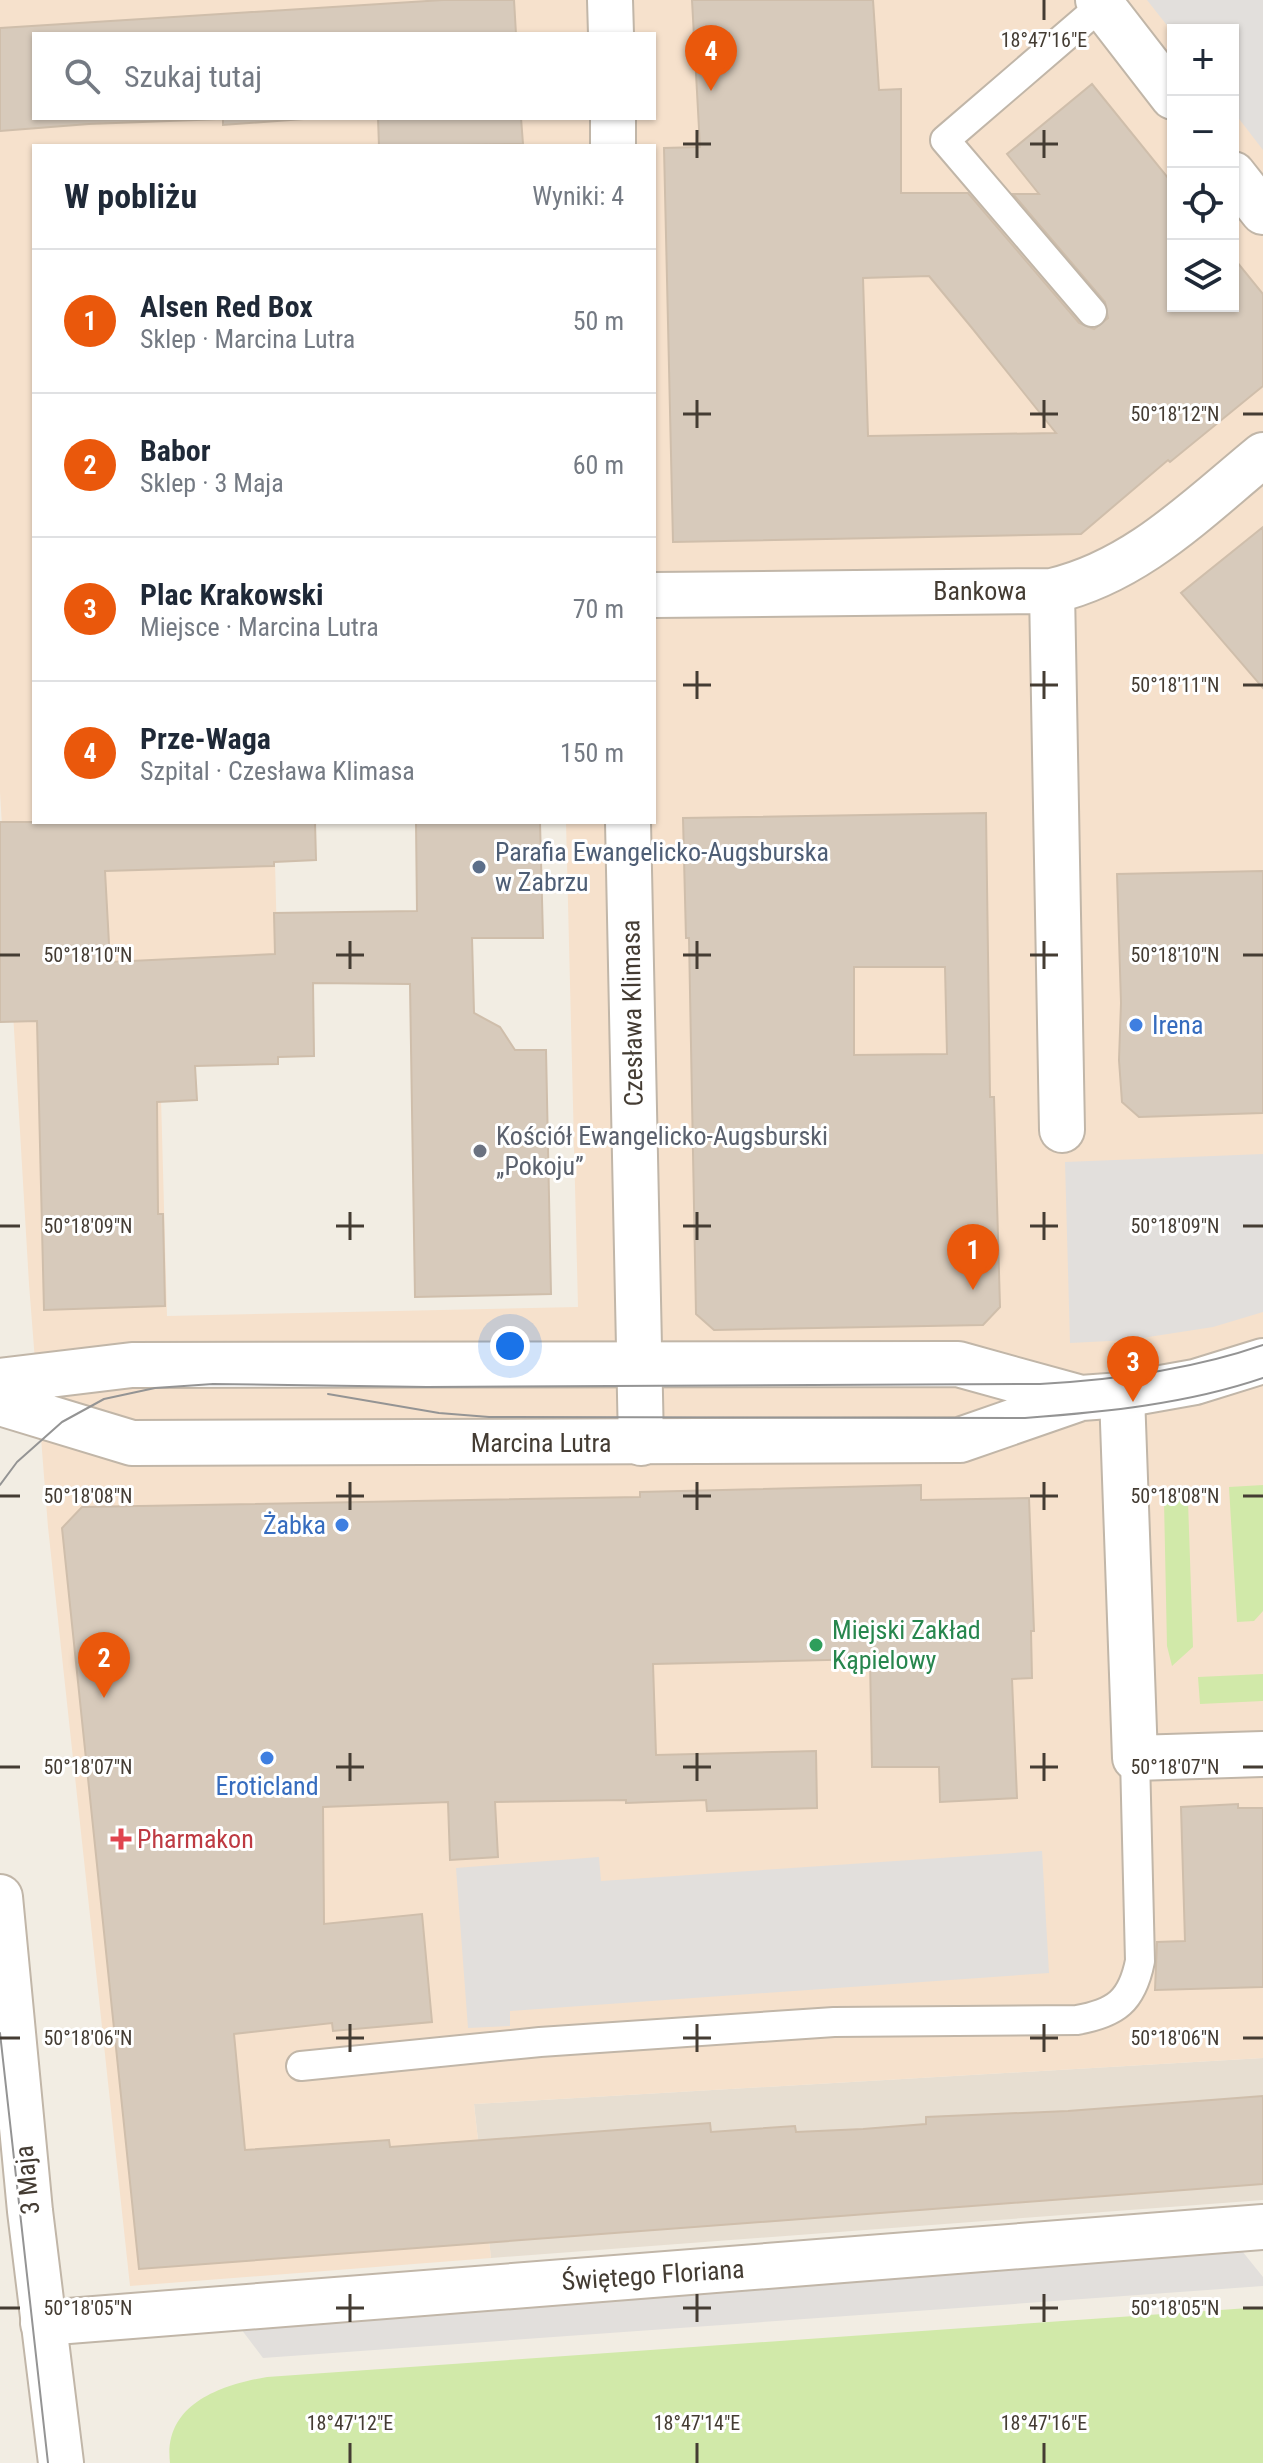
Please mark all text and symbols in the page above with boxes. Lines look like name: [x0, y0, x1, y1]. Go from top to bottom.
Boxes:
map controls: [1167, 24, 1239, 312]
button: +: [1167, 24, 1239, 96]
pin: 4: [685, 25, 737, 91]
text: 18°47'16"E: [1001, 28, 1087, 52]
search box: [32, 32, 656, 120]
icon: search: [60, 54, 104, 98]
text: Szukaj tutaj: [124, 59, 262, 94]
button: −: [1167, 96, 1239, 168]
button: locate: [1167, 168, 1239, 240]
text: W pobliżu: [64, 176, 197, 216]
text: Wyniki: 4: [532, 181, 624, 211]
button: layers: [1167, 240, 1239, 312]
text: Alsen Red Box: [140, 289, 313, 324]
text: 1: [83, 306, 97, 336]
text: 50 m: [573, 306, 624, 336]
text: Sklep · Marcina Lutra: [140, 324, 355, 354]
text: 50°18'12"N: [1130, 402, 1220, 426]
text: Babor: [140, 433, 211, 468]
text: 2: [83, 450, 97, 480]
text: 60 m: [573, 450, 624, 480]
text: Sklep · 3 Maja: [140, 468, 284, 498]
street label: Bankowa: [933, 576, 1027, 606]
text: Plac Krakowski: [140, 577, 323, 612]
text: 3: [83, 594, 97, 624]
text: 70 m: [573, 594, 624, 624]
text: Miejsce · Marcina Lutra: [140, 612, 379, 642]
text: 50°18'11"N: [1130, 673, 1220, 697]
text: Prze-Waga: [140, 721, 271, 756]
text: 4: [83, 738, 97, 768]
text: 150 m: [560, 738, 624, 768]
text: Szpital · Czesława Klimasa: [140, 756, 415, 786]
place label: Parafia Ewangelicko-Augsburska w Zabrzu: [495, 837, 829, 897]
marker: Parafia Ewangelicko-Augsburska w Zabrzu: [470, 858, 488, 876]
street label: Czesława Klimasa: [615, 919, 649, 1107]
text: 50°18'10"N: [43, 943, 133, 967]
text: 50°18'10"N: [1130, 943, 1220, 967]
place label: Irena: [1152, 1010, 1203, 1040]
marker: Irena: [1127, 1016, 1145, 1034]
place label: Kościół Ewangelicko-Augsburski „Pokoju”: [496, 1121, 828, 1181]
marker: Kościół Ewangelicko-Augsburski „Pokoju”: [471, 1142, 489, 1160]
text: 50°18'09"N: [43, 1214, 133, 1238]
text: 50°18'09"N: [1130, 1214, 1220, 1238]
pin: 1: [947, 1224, 999, 1290]
your location: [490, 1326, 530, 1366]
pin: 3: [1107, 1336, 1159, 1402]
street label: Marcina Lutra: [471, 1428, 611, 1458]
text: 50°18'08"N: [43, 1484, 133, 1508]
text: 50°18'08"N: [1130, 1484, 1220, 1508]
place label: Żabka: [263, 1510, 326, 1540]
marker: Żabka: [333, 1516, 351, 1534]
place label: Miejski Zakład Kąpielowy: [832, 1615, 981, 1675]
pin: 2: [78, 1632, 130, 1698]
marker: Miejski Zakład Kąpielowy: [807, 1636, 825, 1654]
marker: Eroticland: [258, 1749, 276, 1767]
text: 50°18'07"N: [43, 1755, 133, 1779]
text: 50°18'07"N: [1130, 1755, 1220, 1779]
place label: Eroticland: [215, 1771, 319, 1801]
place label: Pharmakon: [137, 1824, 254, 1854]
marker: Pharmakon: [112, 1830, 130, 1848]
text: 50°18'06"N: [43, 2026, 133, 2050]
text: 50°18'06"N: [1130, 2026, 1220, 2050]
street label: 3 Maja: [8, 2144, 46, 2216]
street label: Świętego Floriana: [561, 2254, 745, 2296]
text: 50°18'05"N: [43, 2296, 133, 2320]
text: 50°18'05"N: [1130, 2296, 1220, 2320]
text: 18°47'12"E: [307, 2411, 393, 2435]
text: 18°47'14"E: [654, 2411, 740, 2435]
text: 18°47'16"E: [1001, 2411, 1087, 2435]

